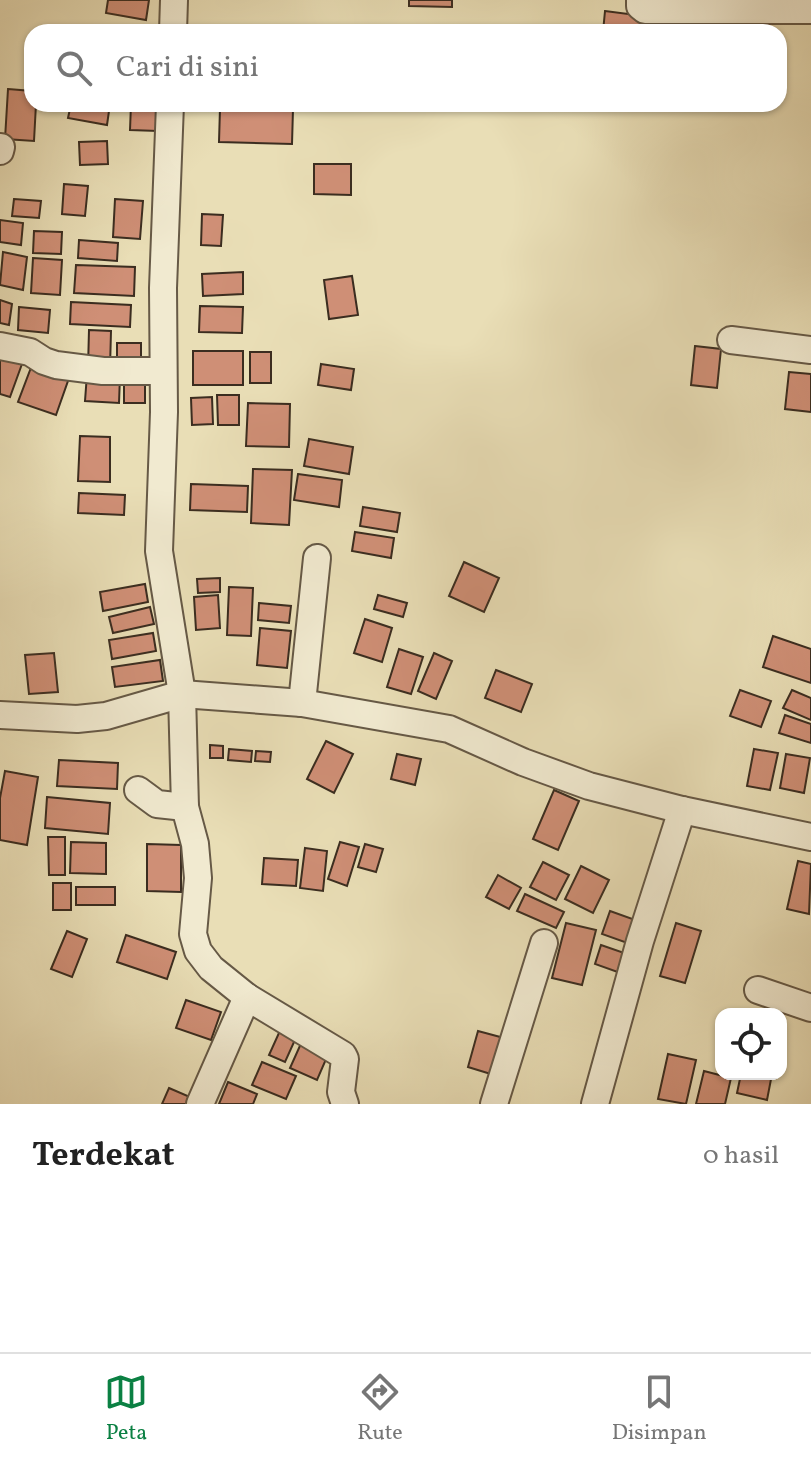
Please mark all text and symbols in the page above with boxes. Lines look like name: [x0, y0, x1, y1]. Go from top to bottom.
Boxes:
search box: [24, 24, 787, 112]
icon: search: [52, 46, 96, 90]
text: Cari di sini: [116, 47, 259, 89]
map controls: [715, 1008, 787, 1080]
button: locate: [715, 1008, 787, 1080]
text: Terdekat: [32, 1133, 175, 1180]
text: 0 hasil: [703, 1138, 779, 1174]
tab: Peta: [104, 1370, 148, 1449]
tab: Rute: [357, 1370, 403, 1449]
tab: Disimpan: [612, 1370, 707, 1449]

